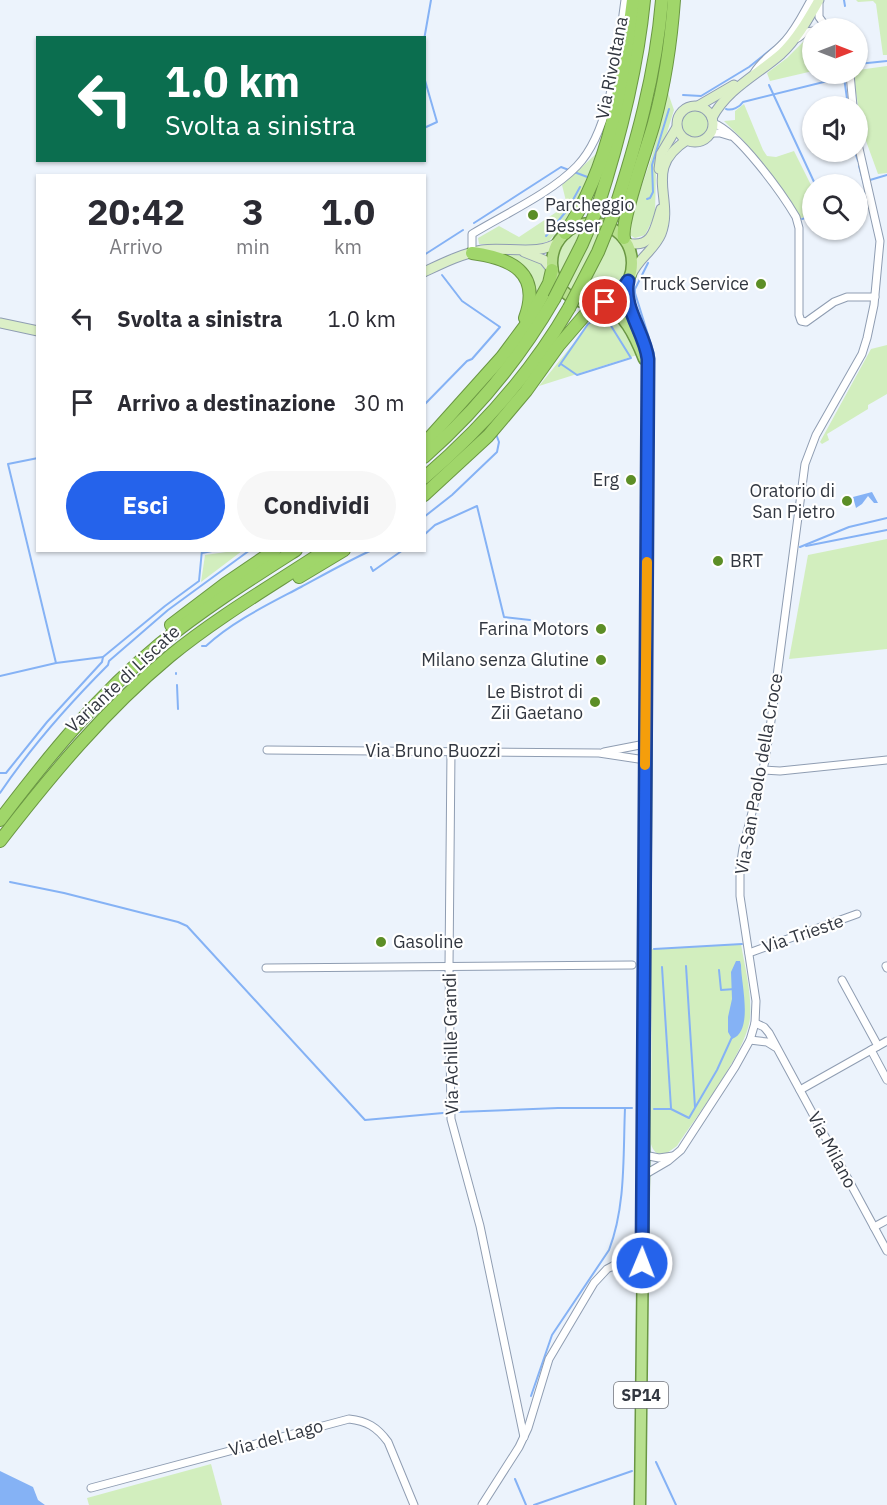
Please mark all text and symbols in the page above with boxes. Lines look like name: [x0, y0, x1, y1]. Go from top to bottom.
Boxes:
street label: Via Rivoltana: [590, 14, 633, 121]
north arrow: [802, 18, 868, 84]
map controls: [802, 18, 868, 240]
text: 1.0 km: [165, 54, 300, 109]
icon: left: [66, 60, 144, 138]
button: sound: [802, 96, 868, 162]
text: Svolta a sinistra: [165, 107, 356, 142]
button: search: [802, 174, 868, 240]
text: 20:42: [87, 188, 185, 235]
text: 3: [242, 188, 264, 235]
text: 1.0: [321, 188, 375, 235]
place label: Parcheggio Besser: [545, 193, 635, 237]
marker: Parcheggio Besser: [526, 208, 540, 222]
text: Arrivo: [109, 233, 163, 260]
text: min: [236, 233, 270, 260]
text: km: [334, 233, 362, 260]
place label: Truck Service: [641, 272, 749, 295]
pin: [579, 276, 630, 327]
marker: Truck Service: [754, 277, 768, 291]
icon: arrive: [588, 285, 621, 318]
icon: left: [66, 302, 99, 335]
text: Svolta a sinistra: [117, 304, 282, 333]
text: 1.0 km: [328, 304, 396, 333]
icon: arrive: [66, 386, 99, 419]
text: Arrivo a destinazione: [117, 388, 336, 417]
text: 30 m: [354, 388, 405, 417]
place label: Erg: [593, 468, 619, 491]
button: Esci: [66, 471, 225, 540]
button: Condividi: [237, 471, 396, 540]
marker: Erg: [624, 473, 638, 487]
place label: Oratorio di San Pietro: [749, 479, 835, 523]
marker: Oratorio di San Pietro: [840, 494, 854, 508]
place label: BRT: [730, 549, 763, 572]
marker: BRT: [711, 554, 725, 568]
place label: Farina Motors: [478, 617, 589, 640]
street label: Variante di Liscate: [61, 620, 185, 737]
marker: Farina Motors: [594, 622, 608, 636]
place label: Milano senza Glutine: [421, 648, 589, 671]
marker: Milano senza Glutine: [594, 653, 608, 667]
street label: Via San Paolo della Croce: [729, 671, 788, 876]
place label: Le Bistrot di Zii Gaetano: [487, 680, 583, 724]
marker: Le Bistrot di Zii Gaetano: [588, 695, 602, 709]
street label: Via Bruno Buozzi: [365, 739, 501, 762]
street label: Via Trieste: [759, 909, 847, 958]
place label: Gasoline: [393, 930, 464, 953]
marker: Gasoline: [374, 935, 388, 949]
street label: Via Achille Grandi: [438, 973, 463, 1115]
street label: Via Milano: [803, 1108, 862, 1192]
position arrow: [610, 1231, 674, 1295]
road number: SP14: [614, 1382, 668, 1408]
street label: Via del Lago: [226, 1414, 326, 1461]

